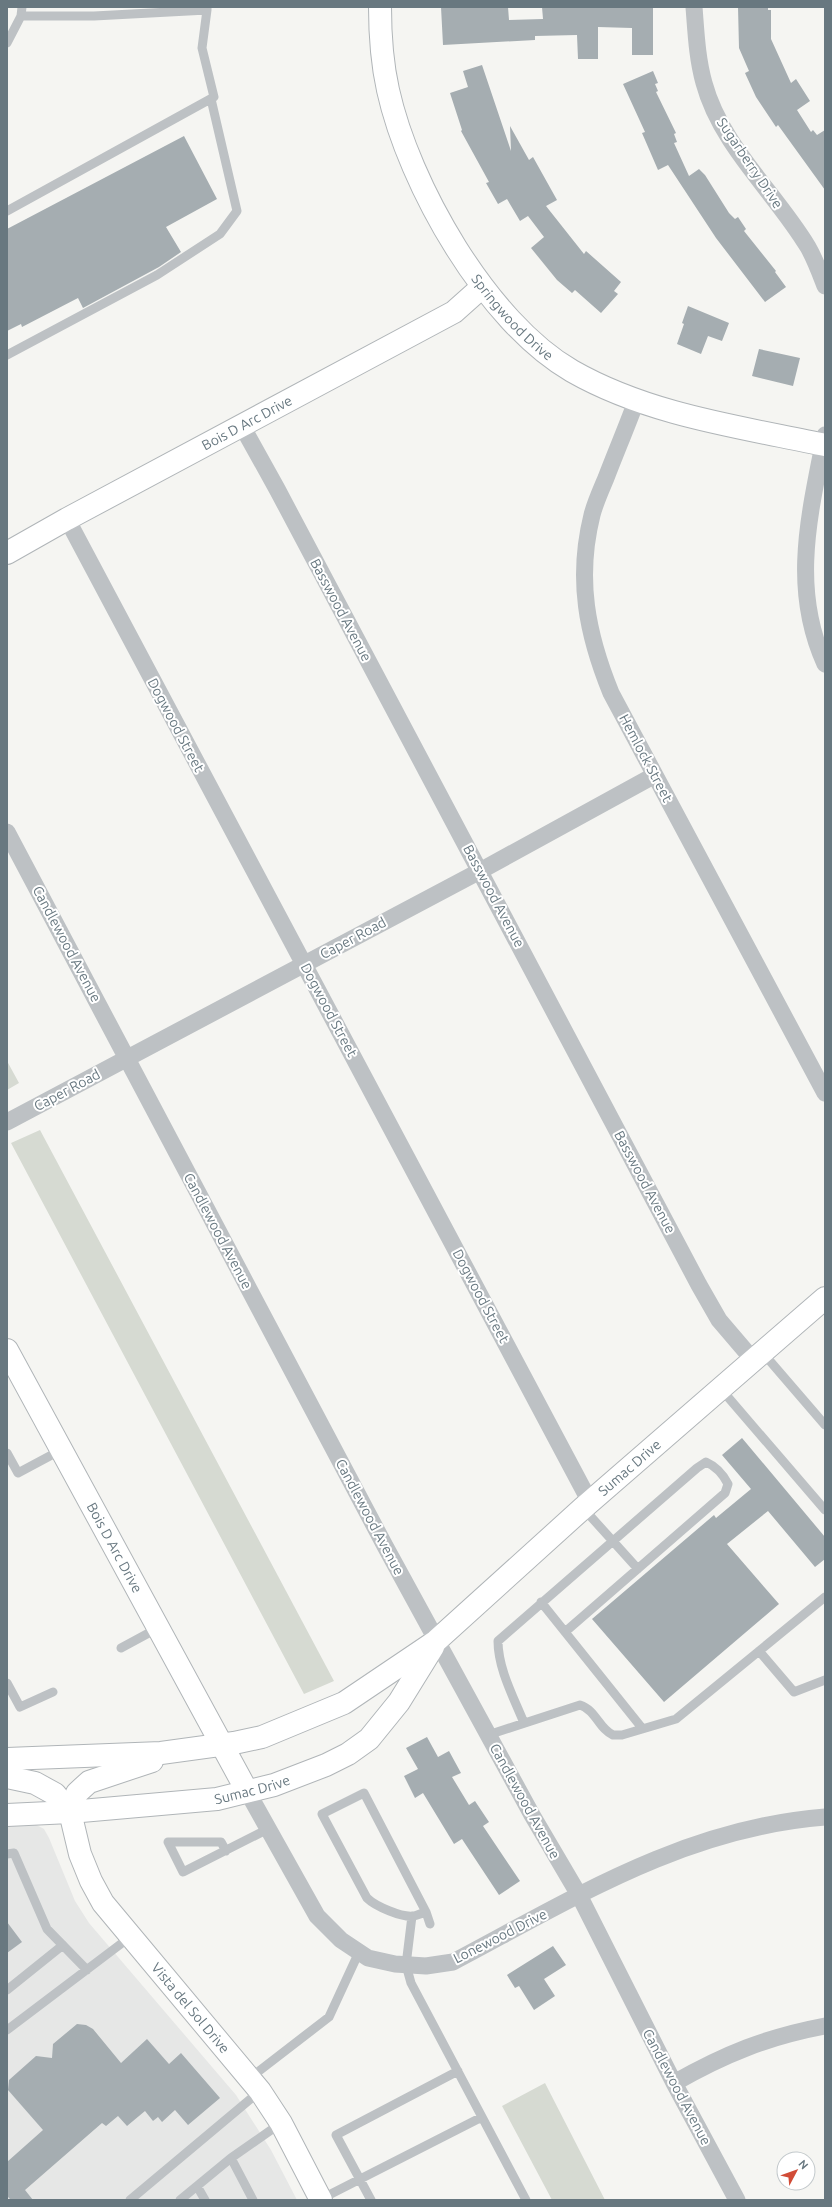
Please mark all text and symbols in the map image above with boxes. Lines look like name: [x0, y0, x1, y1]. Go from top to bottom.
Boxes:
street label: Sugarberry Drive: [714, 115, 786, 211]
street label: Springwood Drive: [468, 271, 556, 364]
street label: Bois D Arc Drive: [199, 392, 295, 453]
street label: Basswood Avenue: [307, 556, 375, 664]
street label: Dogwood Street: [145, 675, 208, 775]
street label: Hemlock Street: [616, 711, 676, 805]
street label: Basswood Avenue: [460, 842, 528, 950]
street label: Candlewood Avenue: [30, 883, 104, 1005]
street label: Caper Road: [317, 914, 389, 962]
street label: Dogwood Street: [298, 960, 361, 1060]
street label: Caper Road: [31, 1066, 103, 1114]
street label: Basswood Avenue: [611, 1128, 679, 1236]
street label: Candlewood Avenue: [181, 1170, 255, 1292]
street label: Dogwood Street: [450, 1246, 513, 1346]
street label: Sumac Drive: [595, 1436, 664, 1499]
street label: Candlewood Avenue: [333, 1456, 407, 1578]
street label: Bois D Arc Drive: [84, 1500, 146, 1595]
street label: Candlewood Avenue: [487, 1741, 563, 1861]
street label: Sumac Drive: [213, 1772, 292, 1807]
street label: Lonewood Drive: [451, 1906, 549, 1966]
street label: Vista del Sol Drive: [148, 1959, 233, 2056]
street label: Candlewood Avenue: [640, 2026, 714, 2148]
north arrow: [776, 2151, 816, 2191]
text: N: [796, 2157, 811, 2171]

